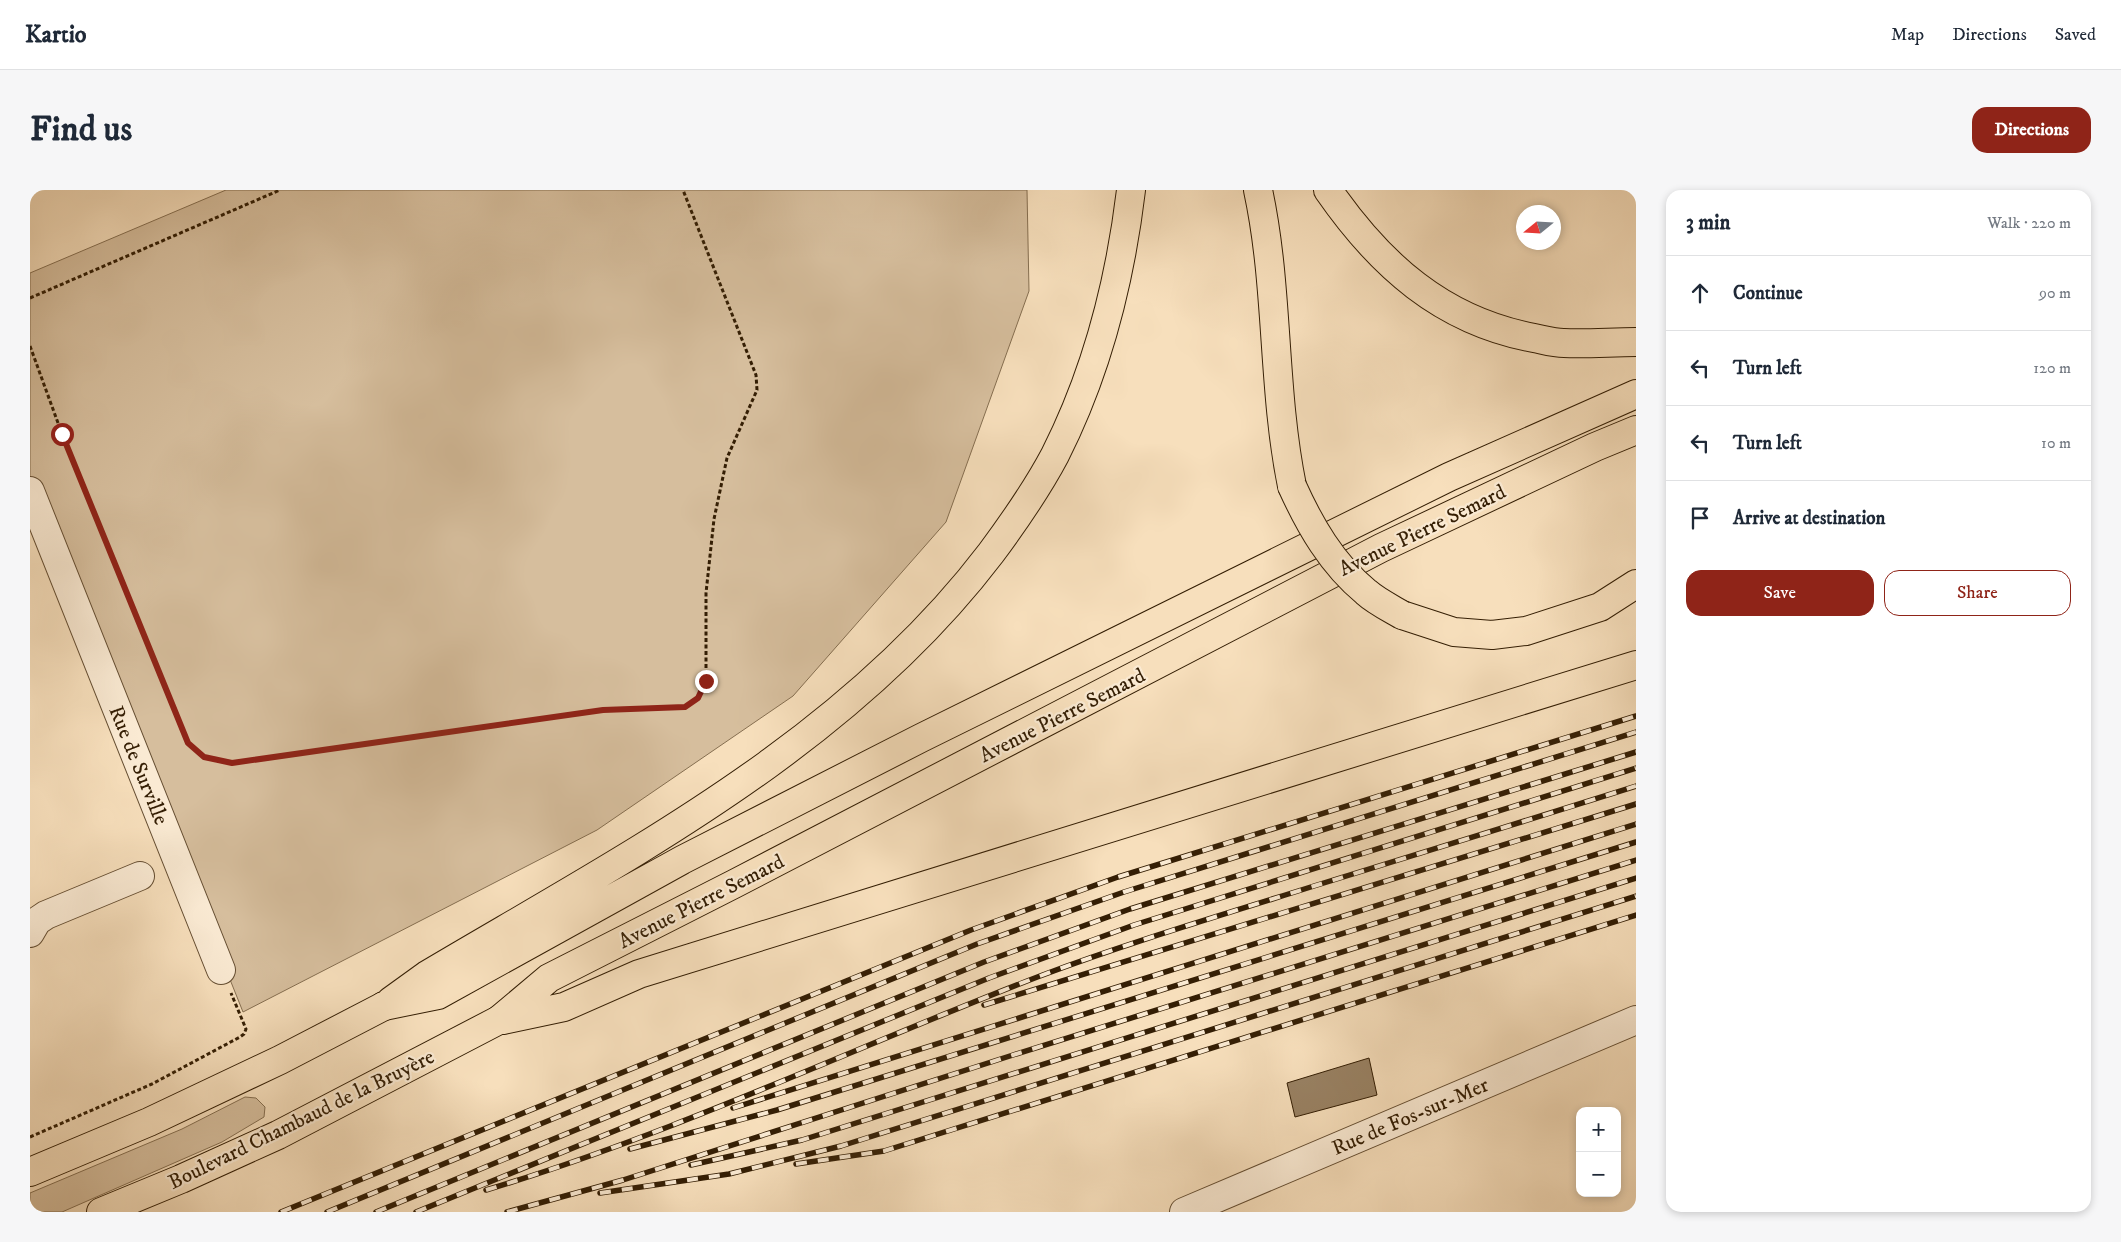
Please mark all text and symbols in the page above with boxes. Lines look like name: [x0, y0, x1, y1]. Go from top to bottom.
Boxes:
text: Kartio: [25, 20, 87, 50]
text: Map: [1891, 24, 1924, 46]
text: Directions: [1952, 24, 2027, 46]
text: Saved: [2055, 24, 2096, 46]
button: Directions: [1972, 107, 2091, 153]
text: Find us: [30, 108, 132, 152]
north arrow: [1516, 205, 1561, 250]
text: 3 min: [1686, 210, 1731, 236]
text: Walk · 220 m: [1987, 213, 2071, 233]
icon: ahead: [1686, 279, 1714, 307]
text: Continue: [1733, 282, 1803, 305]
text: 90 m: [2039, 283, 2071, 303]
icon: left: [1686, 354, 1714, 382]
text: Turn left: [1733, 357, 1802, 380]
text: 120 m: [2033, 358, 2071, 378]
route start: [51, 423, 74, 446]
icon: left: [1686, 429, 1714, 457]
text: Turn left: [1733, 432, 1802, 455]
text: 10 m: [2041, 433, 2071, 453]
street label: Avenue Pierre Semard: [1335, 479, 1511, 583]
icon: arrive: [1686, 504, 1714, 532]
text: Arrive at destination: [1733, 507, 1885, 530]
button: Save: [1686, 570, 1874, 616]
button: Share: [1884, 570, 2071, 616]
street label: Avenue Pierre Semard: [975, 663, 1150, 769]
route end: [695, 670, 718, 693]
street label: Rue de Surville: [102, 702, 174, 829]
street label: Avenue Pierre Semard: [614, 849, 789, 955]
street label: Boulevard Chambaud de la Bruyère: [164, 1044, 439, 1196]
street label: Rue de Fos-sur-Mer: [1328, 1072, 1493, 1162]
map controls: [1576, 1107, 1621, 1197]
button: +: [1576, 1107, 1621, 1152]
button: −: [1576, 1152, 1621, 1197]

